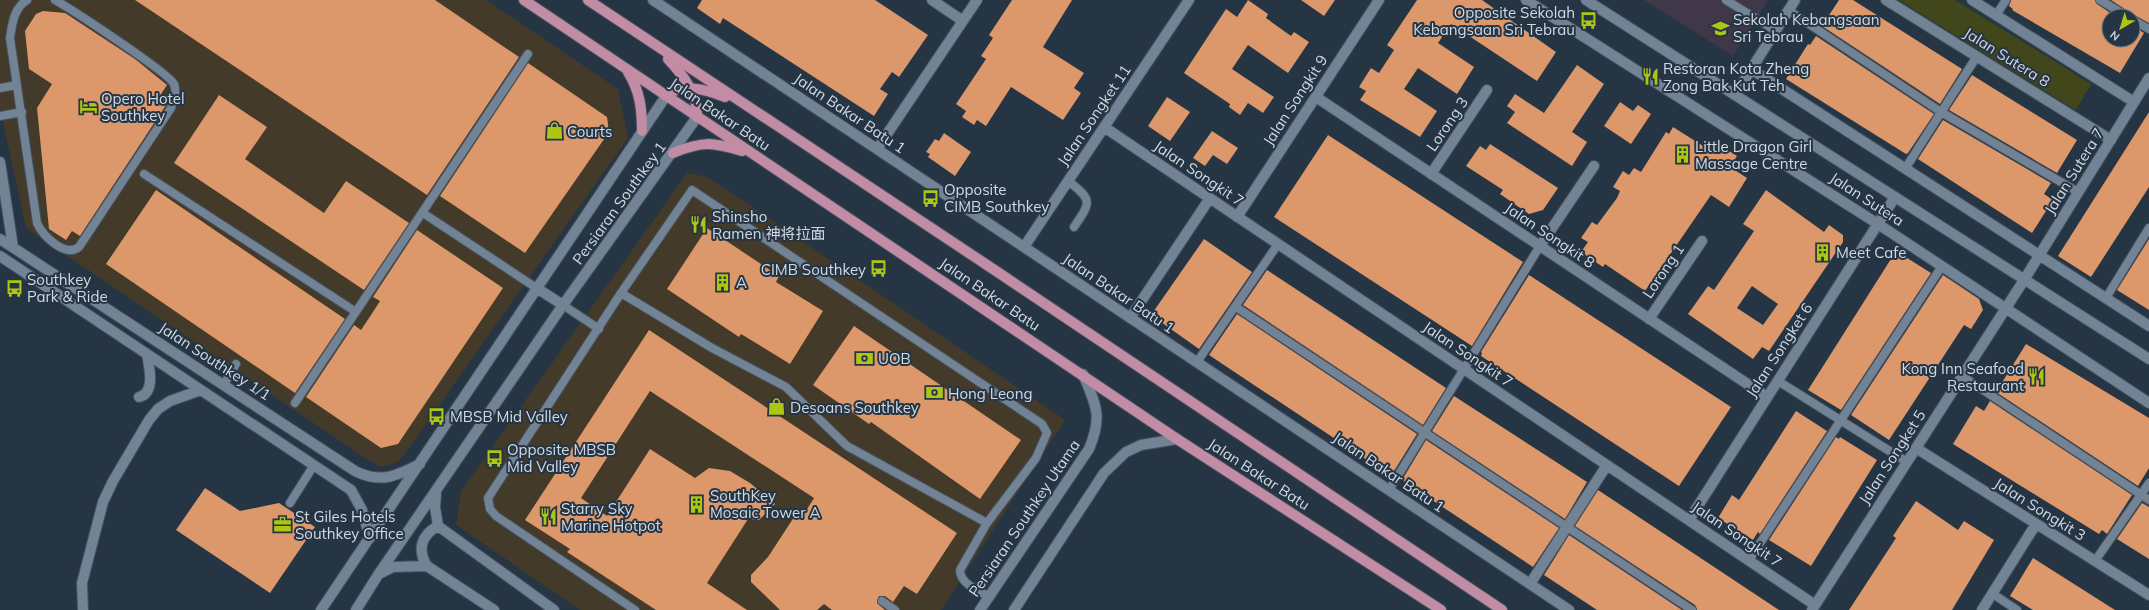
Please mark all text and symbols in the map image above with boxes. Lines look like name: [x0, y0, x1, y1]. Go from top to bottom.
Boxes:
place label: Opposite Sekolah Kebangsaan Sri Tebrau: [1413, 3, 1575, 39]
north arrow: [2101, 8, 2141, 48]
place label: Sekolah Kebangsaan Sri Tebrau: [1733, 10, 1879, 46]
bus stop icon: Opposite Sekolah Kebangsaan Sri Tebrau: [1578, 11, 1598, 31]
school or university icon: Sekolah Kebangsaan Sri Tebrau: [1710, 18, 1730, 38]
street label: Jalan Sutera 8: [1960, 23, 2054, 91]
text: N: [2107, 28, 2122, 44]
street label: Jalan Songkit 9: [1259, 51, 1331, 149]
place label: Restoran Kota Zheng Zong Bak Kut Teh: [1663, 59, 1809, 95]
street label: Jalan Songket 11: [1053, 61, 1135, 169]
restaurant icon: Restoran Kota Zheng Zong Bak Kut Teh: [1640, 67, 1660, 87]
street label: Jalan Bakar Batu 1: [791, 69, 909, 157]
street label: Jalan Bakar Batu: [666, 73, 774, 155]
place label: Opero Hotel Southkey: [101, 89, 184, 125]
street label: Lorong 3: [1422, 93, 1472, 155]
hotel icon: Opero Hotel Southkey: [78, 97, 98, 117]
shop icon: Courts: [544, 121, 564, 141]
place label: Courts: [567, 122, 613, 141]
street label: Jalan Sutera 7: [2040, 124, 2108, 218]
street label: Jalan Songkit 7: [1150, 136, 1248, 210]
place label: Little Dragon Girl Massage Centre: [1695, 137, 1812, 173]
street label: Persiaran Southkey 1: [568, 138, 670, 268]
building icon: Little Dragon Girl Massage Centre: [1672, 145, 1692, 165]
street label: Jalan Sutera: [1826, 168, 1908, 230]
place label: Opposite CIMB Southkey: [944, 180, 1049, 216]
bus stop icon: Opposite CIMB Southkey: [921, 188, 941, 208]
street label: Jalan Songkit 8: [1501, 198, 1599, 272]
place label: Shinsho Ramen 神将拉面: [712, 207, 825, 243]
restaurant icon: Shinsho Ramen 神将拉面: [689, 215, 709, 235]
street label: Lorong 1: [1638, 240, 1688, 302]
building icon: Meet Cafe: [1813, 242, 1833, 262]
place label: Meet Cafe: [1836, 243, 1906, 262]
street label: Jalan Bakar Batu 1: [1060, 249, 1178, 337]
street label: Jalan Bakar Batu: [936, 253, 1044, 335]
bus stop icon: CIMB Southkey: [869, 259, 889, 279]
place label: CIMB Southkey: [761, 260, 866, 279]
place label: Southkey Park & Ride: [27, 270, 108, 306]
building icon: A: [713, 272, 733, 292]
place label: A: [736, 273, 747, 292]
bus stop icon: Southkey Park & Ride: [4, 278, 24, 298]
street label: Jalan Songket 6: [1741, 299, 1817, 401]
street label: Jalan Songkit 7: [1419, 317, 1517, 391]
street label: Jalan Southkey 1/1: [155, 318, 275, 404]
bank icon: UOB: [855, 348, 875, 368]
place label: UOB: [878, 349, 911, 368]
place label: Kong Inn Seafood Restaurant: [1901, 359, 2024, 395]
restaurant icon: Kong Inn Seafood Restaurant: [2027, 367, 2047, 387]
bank icon: Hong Leong: [925, 383, 945, 403]
place label: Hong Leong: [948, 384, 1032, 403]
shop icon: Desoans Southkey: [767, 397, 787, 417]
place label: Desoans Southkey: [790, 398, 919, 417]
bus stop icon: MBSB Mid Valley: [427, 406, 447, 426]
street label: Jalan Songket 5: [1854, 406, 1930, 508]
place label: MBSB Mid Valley: [450, 407, 568, 426]
street label: Jalan Bakar Batu 1: [1330, 428, 1448, 516]
street label: Jalan Bakar Batu: [1205, 434, 1313, 514]
street label: Persiaran Southkey Utama: [964, 436, 1084, 600]
place label: Opposite MBSB Mid Valley: [507, 440, 616, 476]
bus stop icon: Opposite MBSB Mid Valley: [484, 448, 504, 468]
street label: Jalan Songkit 3: [1991, 473, 2089, 545]
place label: SouthKey Mosaic Tower A: [710, 486, 821, 522]
building icon: SouthKey Mosaic Tower A: [687, 494, 707, 514]
street label: Jalan Songkit 7: [1688, 497, 1786, 571]
place label: Starry Sky Marine Hotpot: [561, 499, 661, 535]
place label: St Giles Hotels Southkey Office: [295, 507, 404, 543]
restaurant icon: Starry Sky Marine Hotpot: [538, 507, 558, 527]
office icon: St Giles Hotels Southkey Office: [272, 515, 292, 535]

